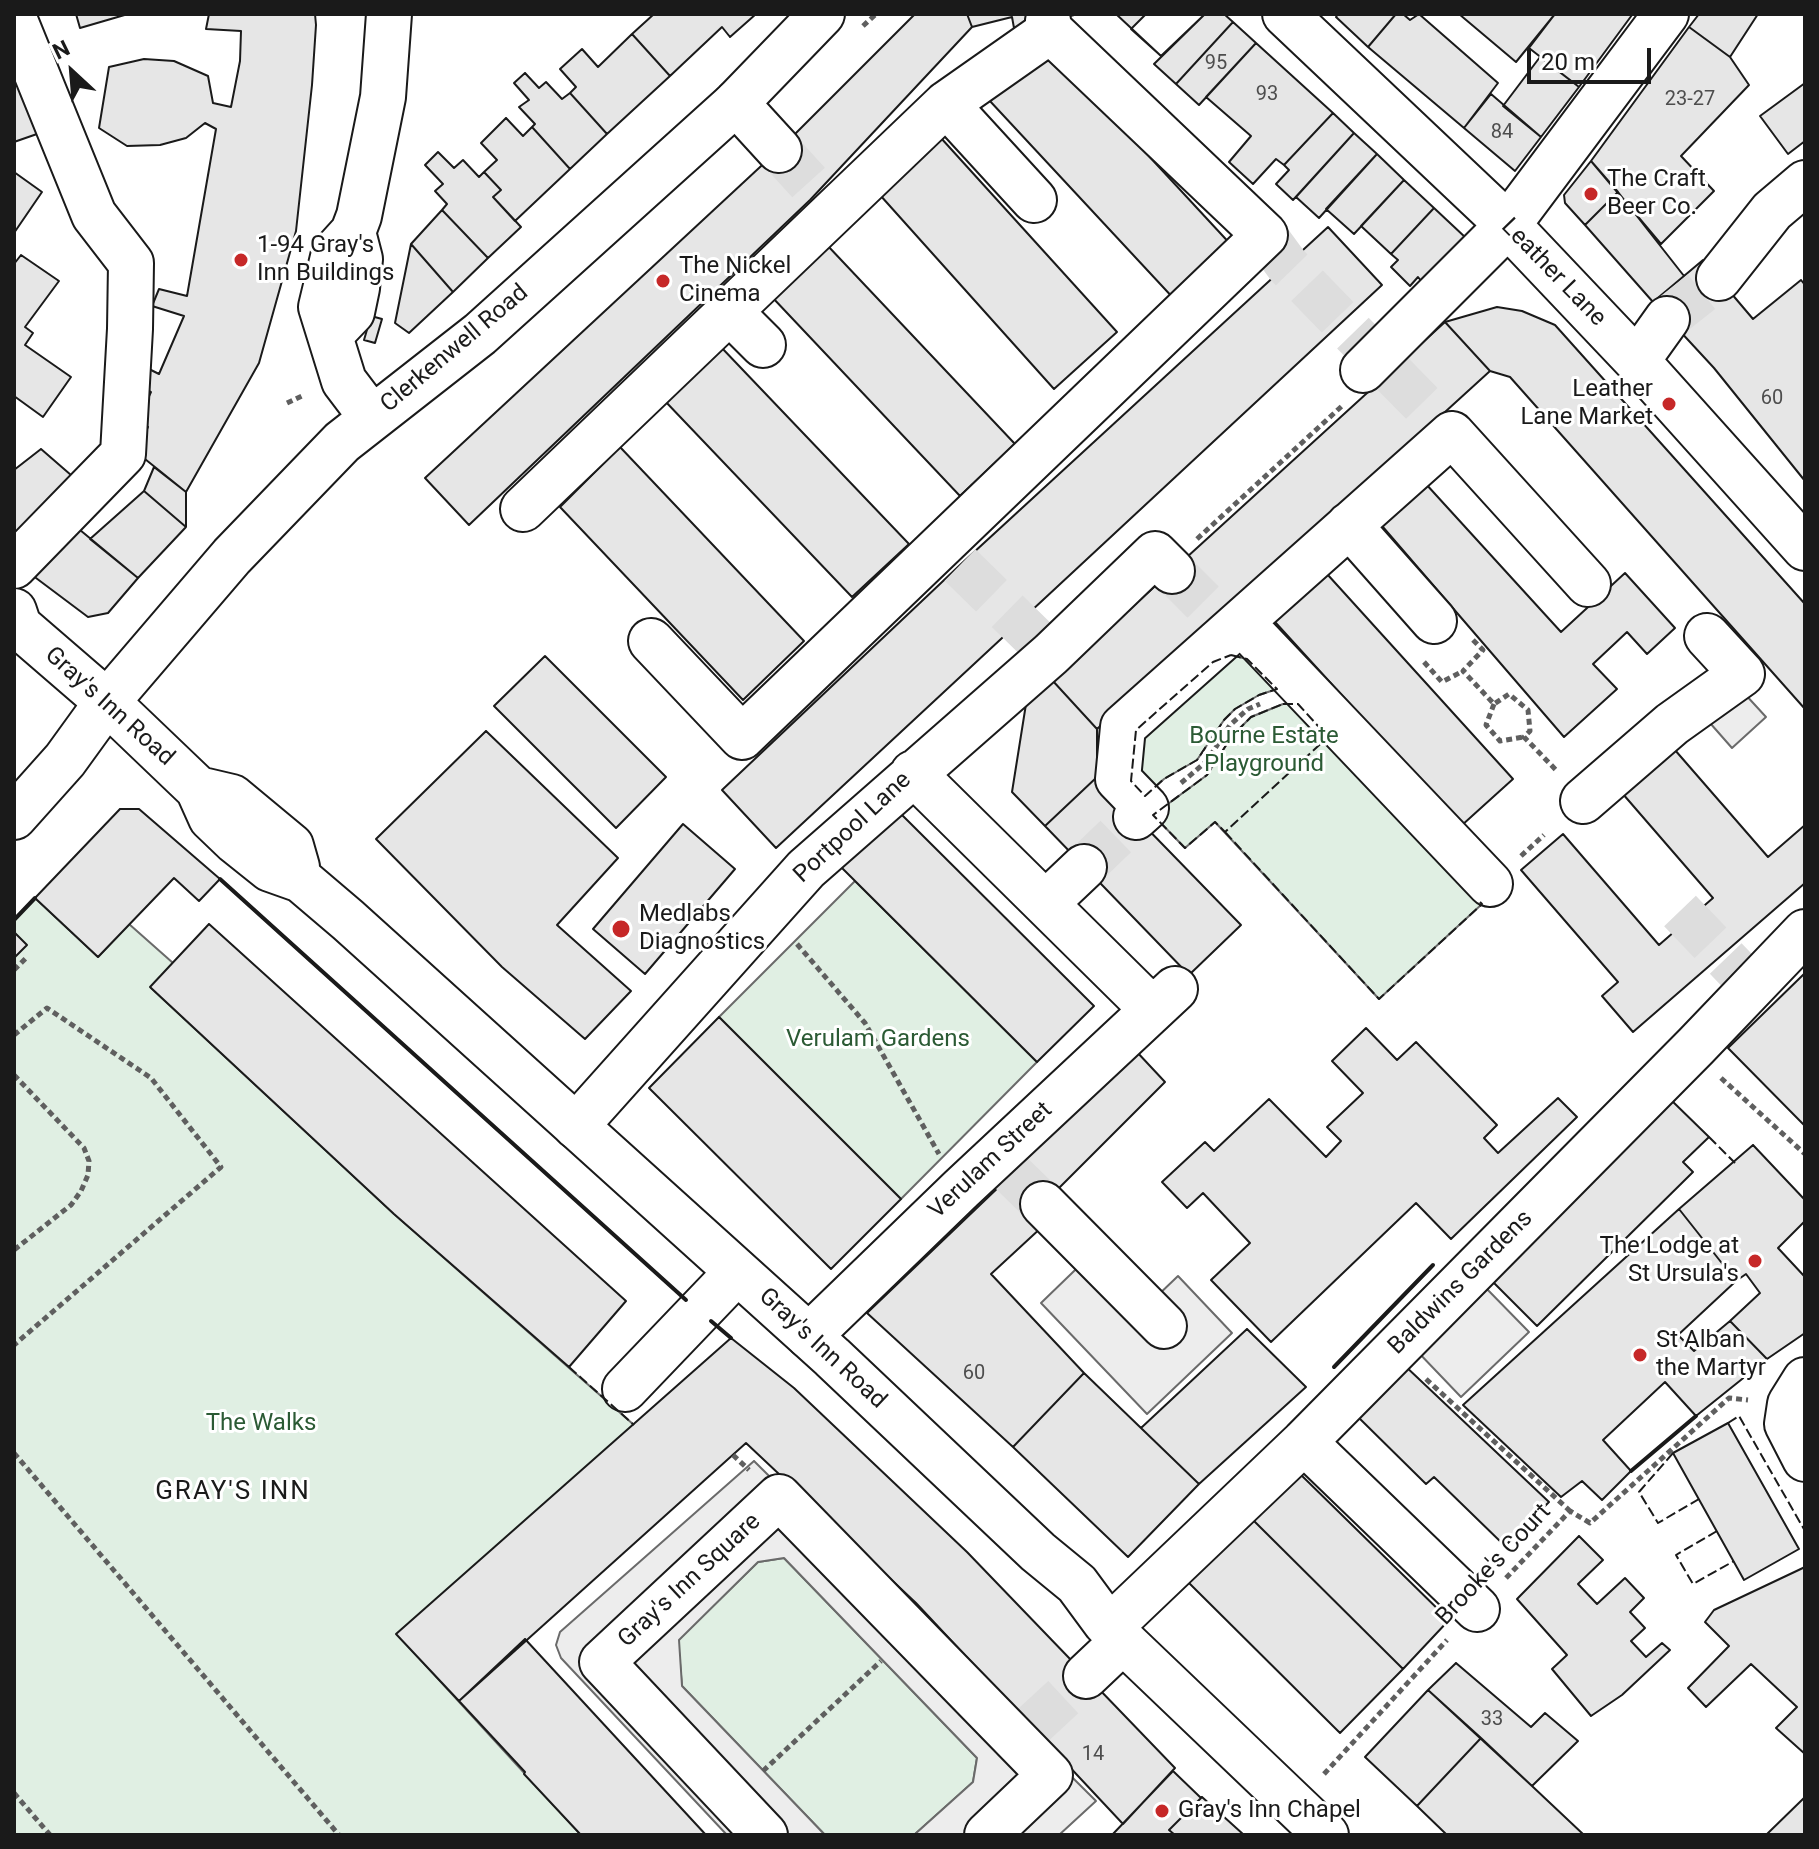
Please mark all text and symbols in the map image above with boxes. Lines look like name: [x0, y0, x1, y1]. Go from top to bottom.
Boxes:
north arrow: [32, 32, 112, 112]
scale bar: [1531, 32, 1655, 82]
text: N: [49, 35, 74, 65]
text: 20 m: [1541, 48, 1595, 76]
house number: 95: [1205, 52, 1227, 76]
house number: 93: [1256, 83, 1278, 107]
house number: 23-27: [1665, 88, 1715, 112]
house number: 84: [1491, 121, 1513, 145]
place label: The Craft Beer Co.: [1607, 166, 1706, 222]
marker: The Craft Beer Co.: [1582, 185, 1600, 203]
street label: Leather Lane: [1495, 213, 1611, 333]
place label: 1-94 Gray's Inn Buildings: [257, 232, 394, 288]
marker: 1-94 Gray's Inn Buildings: [232, 251, 250, 269]
place label: The Nickel Cinema: [679, 253, 791, 309]
marker: The Nickel Cinema: [654, 272, 672, 290]
street label: Clerkenwell Road: [375, 279, 535, 419]
place label: Leather Lane Market: [1520, 376, 1653, 432]
house number: 60: [1761, 387, 1783, 411]
marker: Leather Lane Market: [1660, 395, 1678, 413]
street label: Gray's Inn Road: [38, 641, 180, 773]
park label: Bourne Estate Playground: [1189, 723, 1339, 779]
street label: Portpool Lane: [788, 766, 918, 890]
place label: Medlabs Diagnostics: [639, 901, 765, 957]
marker: Medlabs Diagnostics: [610, 918, 632, 940]
park label: Verulam Gardens: [786, 1026, 970, 1054]
street label: Verulam Street: [923, 1097, 1059, 1225]
street label: Baldwins Gardens: [1383, 1205, 1539, 1361]
place label: The Lodge at St Ursula's: [1600, 1233, 1739, 1289]
marker: The Lodge at St Ursula's: [1746, 1252, 1764, 1270]
street label: Gray's Inn Road: [752, 1283, 892, 1415]
place label: St Alban the Martyr: [1656, 1327, 1766, 1383]
marker: St Alban the Martyr: [1631, 1346, 1649, 1364]
house number: 60: [963, 1362, 985, 1386]
park label: The Walks: [206, 1410, 316, 1438]
district label: GRAY'S INN: [155, 1476, 311, 1508]
street label: Brooke's Court: [1430, 1498, 1558, 1632]
street label: Gray's Inn Square: [613, 1508, 767, 1654]
house number: 33: [1481, 1708, 1503, 1732]
house number: 14: [1082, 1743, 1104, 1767]
place label: Gray's Inn Chapel: [1178, 1797, 1361, 1825]
marker: Gray's Inn Chapel: [1153, 1802, 1171, 1820]

